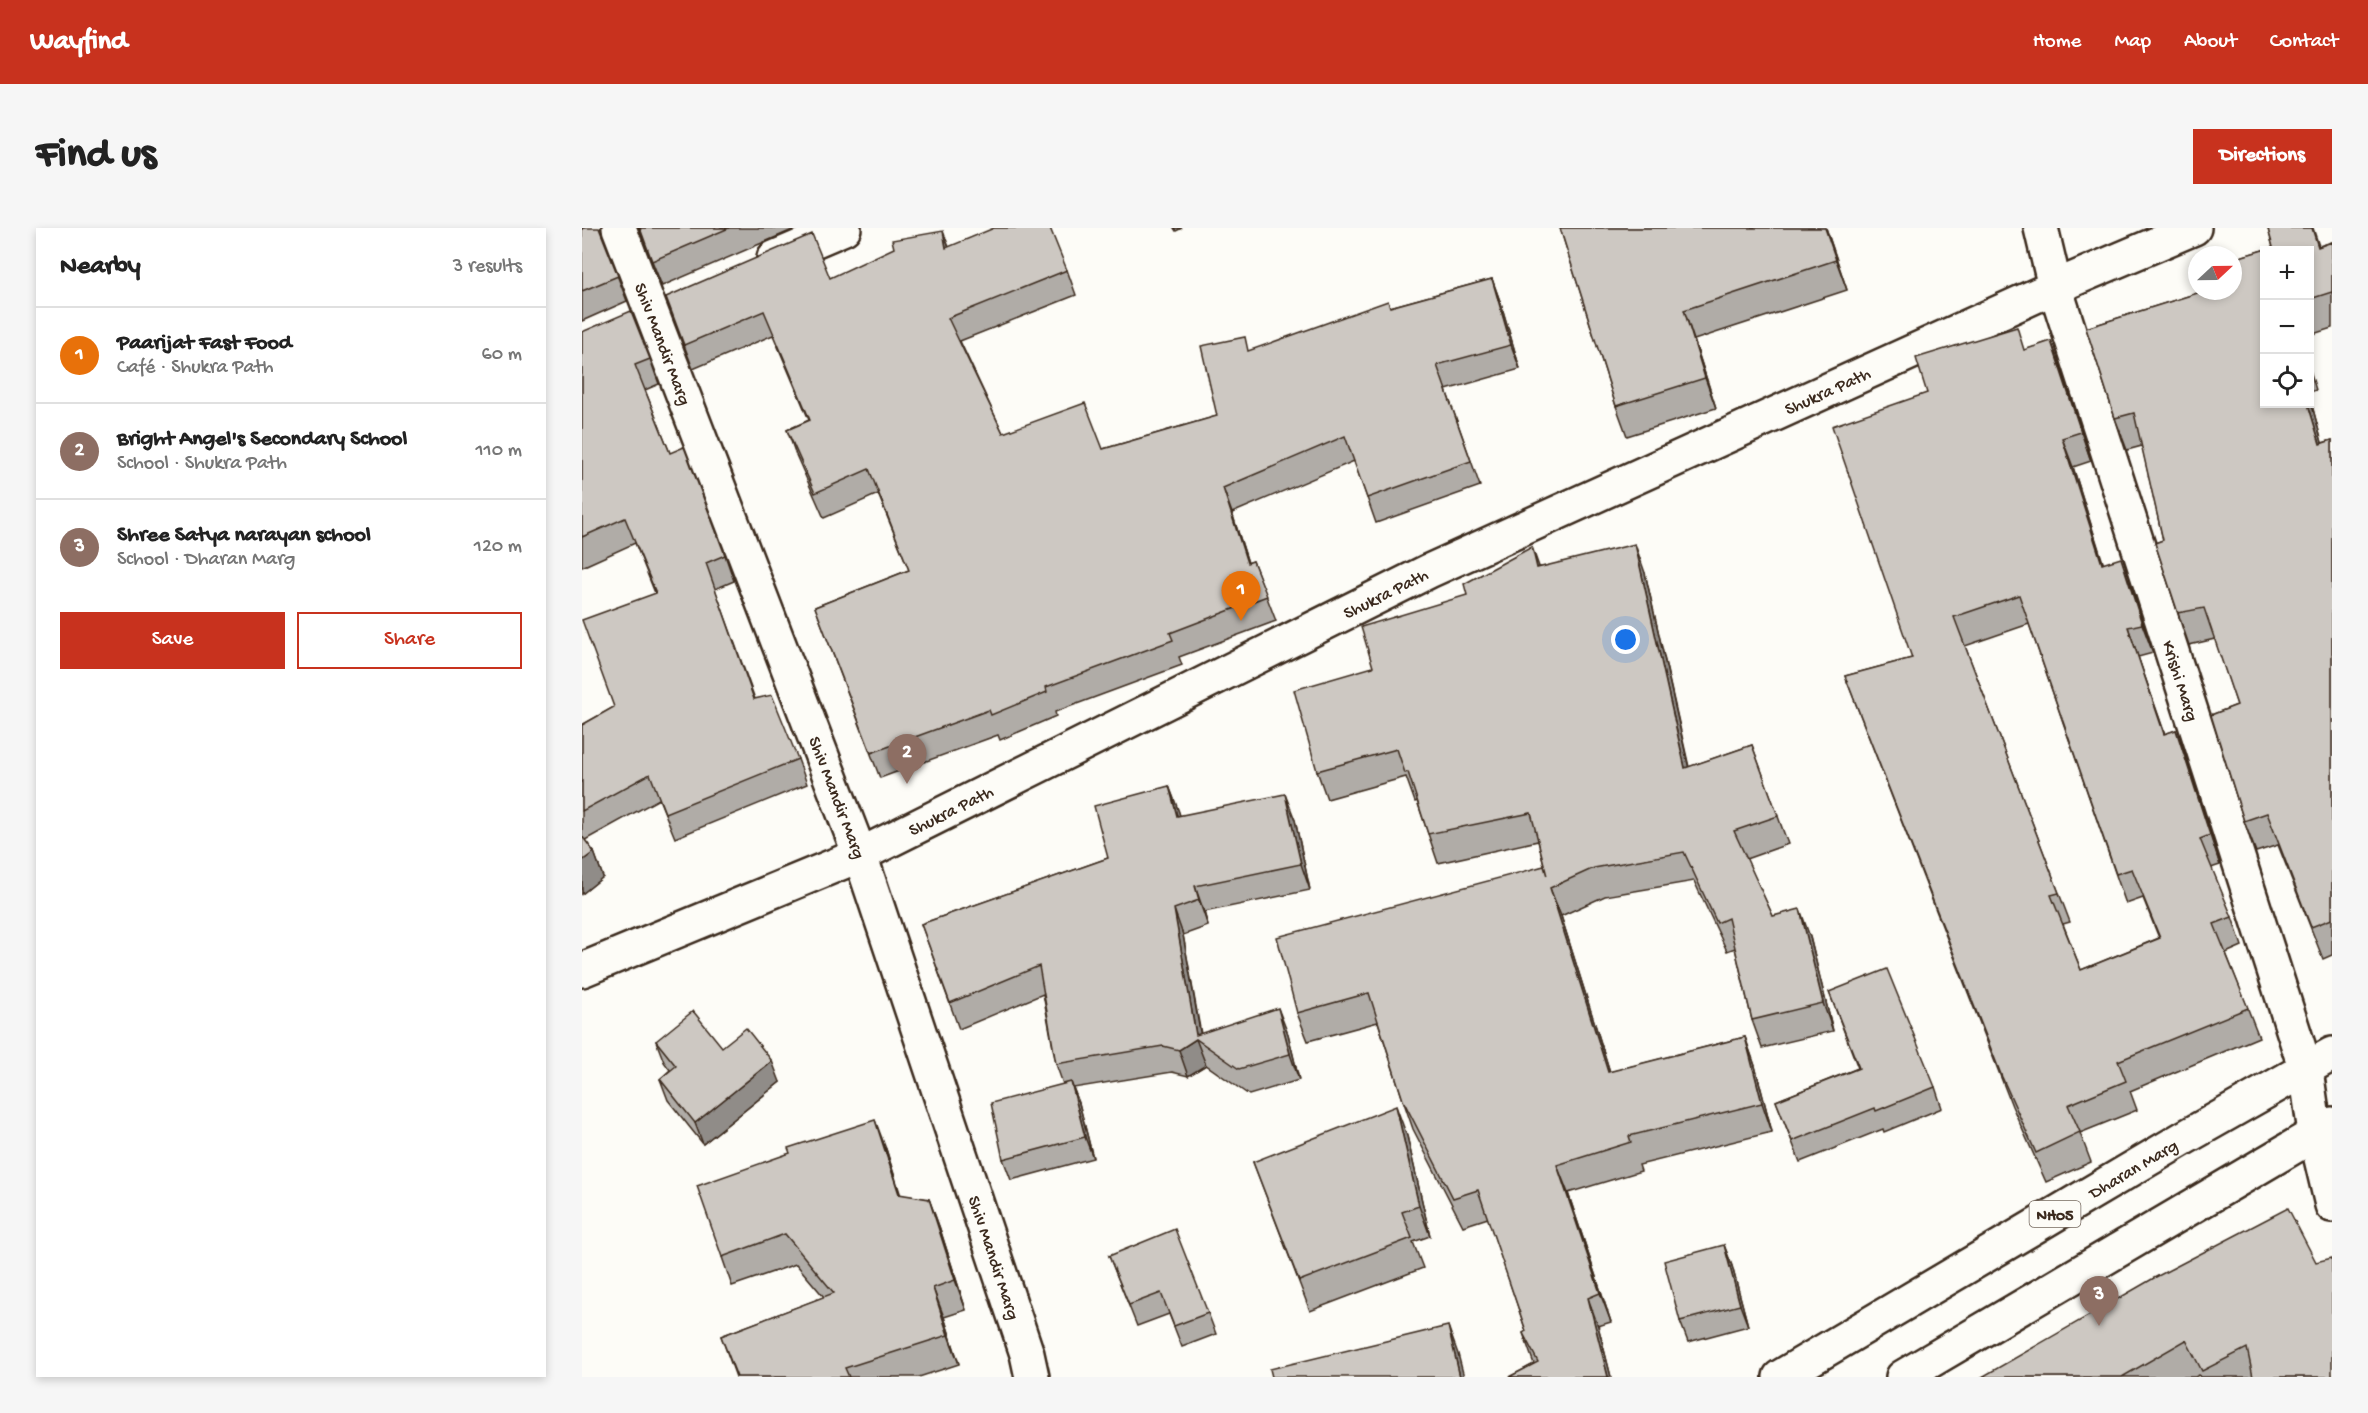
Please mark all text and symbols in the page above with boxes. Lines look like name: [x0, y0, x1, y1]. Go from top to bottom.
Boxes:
text: Wayfind: [30, 26, 127, 59]
text: Home: [2033, 30, 2081, 55]
text: Map: [2114, 30, 2151, 55]
text: About: [2184, 30, 2237, 55]
text: Contact: [2270, 30, 2338, 55]
button: Directions: [2193, 129, 2332, 184]
text: Find us: [36, 132, 156, 181]
north arrow: [2188, 246, 2242, 300]
map controls: [2260, 246, 2314, 408]
button: +: [2260, 246, 2314, 300]
text: Nearby: [60, 252, 141, 283]
text: 3 results: [453, 256, 522, 279]
street label: Shiv Mandir Marg: [628, 280, 694, 409]
button: −: [2260, 300, 2314, 354]
text: Paarijat Fast Food: [117, 331, 292, 357]
text: 1: [75, 344, 84, 367]
text: 60 m: [482, 344, 522, 367]
button: locate: [2260, 354, 2314, 408]
text: Café · Shukra Path: [117, 357, 273, 380]
street label: Shukra Path: [1782, 364, 1875, 421]
text: Bright Angel's Secondary School: [117, 427, 407, 453]
text: 2: [75, 440, 84, 463]
text: 110 m: [476, 440, 522, 463]
text: School · Shukra Path: [117, 453, 287, 476]
text: Shree Satya narayan school: [117, 523, 371, 549]
text: 3: [74, 536, 85, 559]
text: 120 m: [474, 536, 522, 559]
text: School · Dharan Marg: [117, 549, 295, 572]
street label: Shukra Path: [1341, 565, 1433, 625]
pin: 1: [1222, 572, 1260, 621]
button: Save: [60, 612, 285, 669]
button: Share: [297, 612, 522, 669]
your location: [1611, 625, 1640, 654]
street label: Krishi Marg: [2156, 638, 2202, 725]
street label: Shiv Mandir Marg: [803, 734, 869, 862]
pin: 2: [888, 734, 926, 784]
street label: Shukra Path: [906, 782, 998, 842]
street label: Dharan Marg: [2085, 1136, 2182, 1205]
street label: Shiv Mandir Marg: [962, 1193, 1023, 1323]
road number: NH05: [2030, 1201, 2080, 1227]
pin: 3: [2080, 1276, 2119, 1326]

